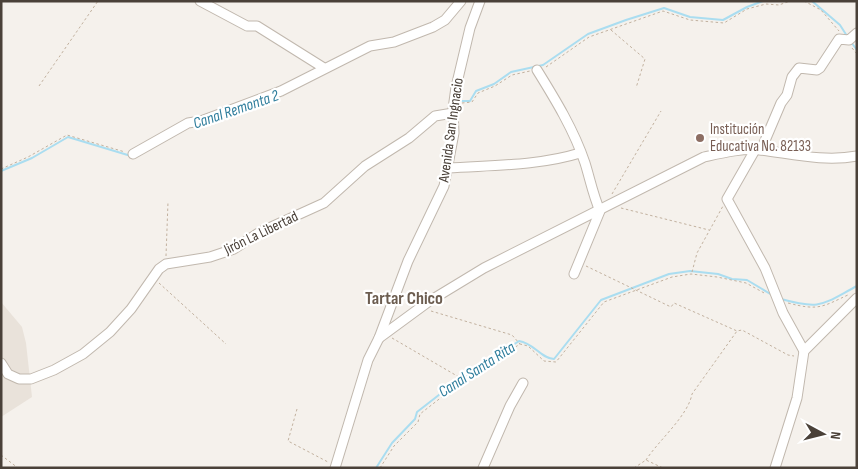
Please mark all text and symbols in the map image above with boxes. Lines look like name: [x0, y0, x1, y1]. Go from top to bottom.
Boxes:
street label: Avenida San Ingnacio: [434, 77, 468, 184]
water label: Canal Remonta 2: [191, 86, 282, 134]
place label: Institución Educativa No. 82133: [710, 120, 811, 156]
marker: Institución Educativa No. 82133: [694, 132, 706, 144]
street label: Jirón La Libertad: [220, 207, 301, 260]
district label: Tartar Chico: [365, 288, 443, 309]
water label: Canal Santa Rita: [435, 338, 519, 402]
north arrow: [798, 409, 848, 459]
text: N: [827, 431, 844, 440]

